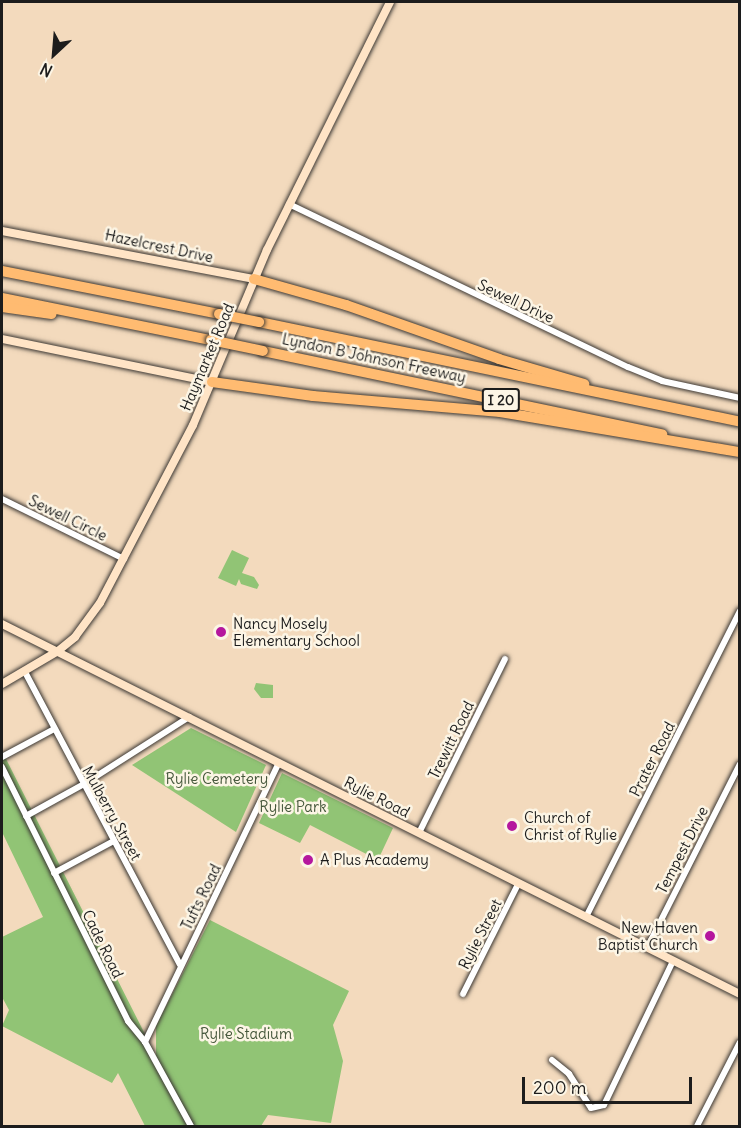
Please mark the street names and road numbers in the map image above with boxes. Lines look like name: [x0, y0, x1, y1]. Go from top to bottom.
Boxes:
street label: Hazelcrest Drive: [103, 226, 215, 266]
street label: Sewell Drive: [475, 276, 557, 326]
street label: Haymarket Road: [176, 301, 238, 413]
street label: Lyndon B Johnson Freeway: [280, 330, 468, 386]
road number: I 20: [482, 389, 520, 411]
street label: Sewell Circle: [26, 491, 110, 545]
street label: Trewitt Road: [424, 698, 478, 782]
street label: Prater Road: [626, 719, 678, 799]
street label: Mulberry Street: [79, 763, 145, 863]
street label: Rylie Road: [341, 773, 413, 821]
street label: Tempest Drive: [652, 803, 712, 897]
street label: Tufts Road: [177, 861, 225, 933]
street label: Rylie Street: [455, 896, 505, 972]
street label: Cade Road: [79, 907, 127, 981]

